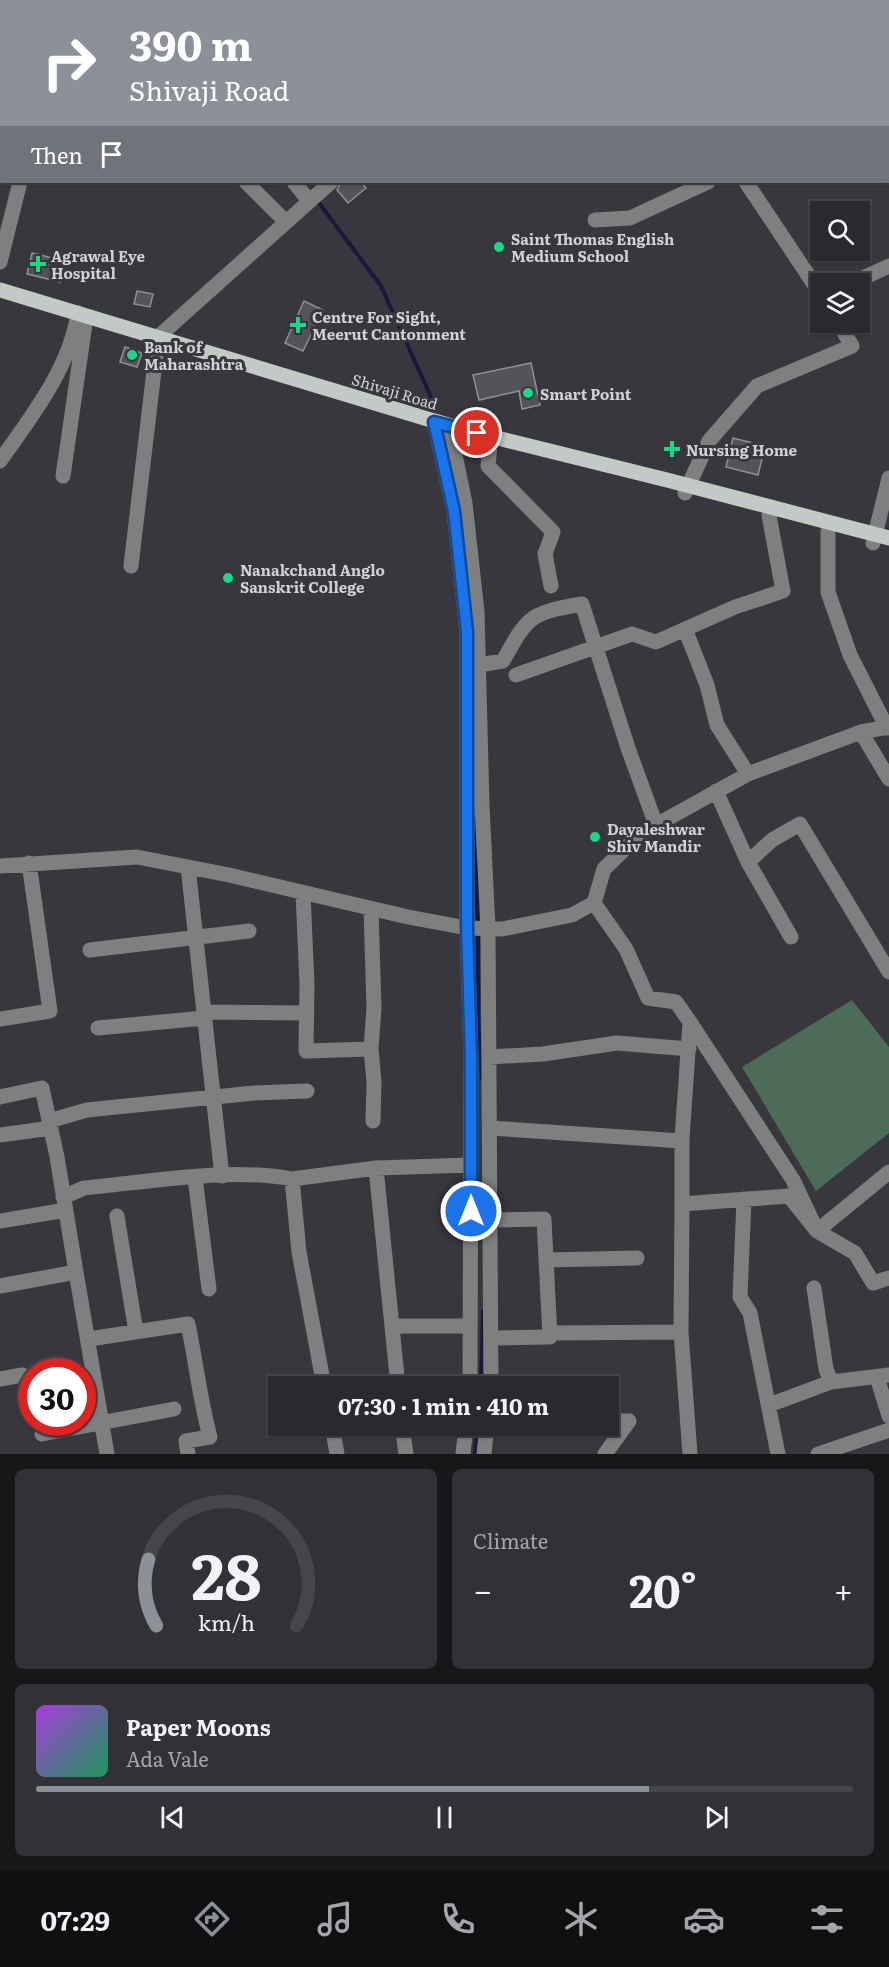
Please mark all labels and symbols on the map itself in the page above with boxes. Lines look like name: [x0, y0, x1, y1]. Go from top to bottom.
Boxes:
place label: Saint Thomas English Medium School: [511, 227, 674, 267]
marker: Saint Thomas English Medium School: [492, 240, 506, 254]
place label: Agrawal Eye Hospital: [51, 244, 145, 284]
marker: Agrawal Eye Hospital: [29, 255, 47, 273]
place label: Centre For Sight, Meerut Cantonment: [312, 305, 466, 345]
marker: Centre For Sight, Meerut Cantonment: [289, 316, 307, 334]
place label: Bank of Maharashtra: [144, 335, 244, 375]
marker: Bank of Maharashtra: [125, 348, 139, 362]
street label: Shivaji Road: [349, 367, 441, 415]
place label: Smart Point: [540, 382, 632, 405]
marker: Smart Point: [521, 386, 535, 400]
pin: [451, 407, 502, 458]
place label: Nursing Home: [686, 438, 798, 461]
marker: Nursing Home: [663, 440, 681, 458]
place label: Nanakchand Anglo Sanskrit College: [240, 558, 385, 598]
marker: Nanakchand Anglo Sanskrit College: [221, 571, 235, 585]
place label: Dayaleshwar Shiv Mandir: [607, 817, 705, 857]
marker: Dayaleshwar Shiv Mandir: [588, 830, 602, 844]
position arrow: [439, 1179, 503, 1243]
speed limit sign: 30: [18, 1358, 96, 1436]

